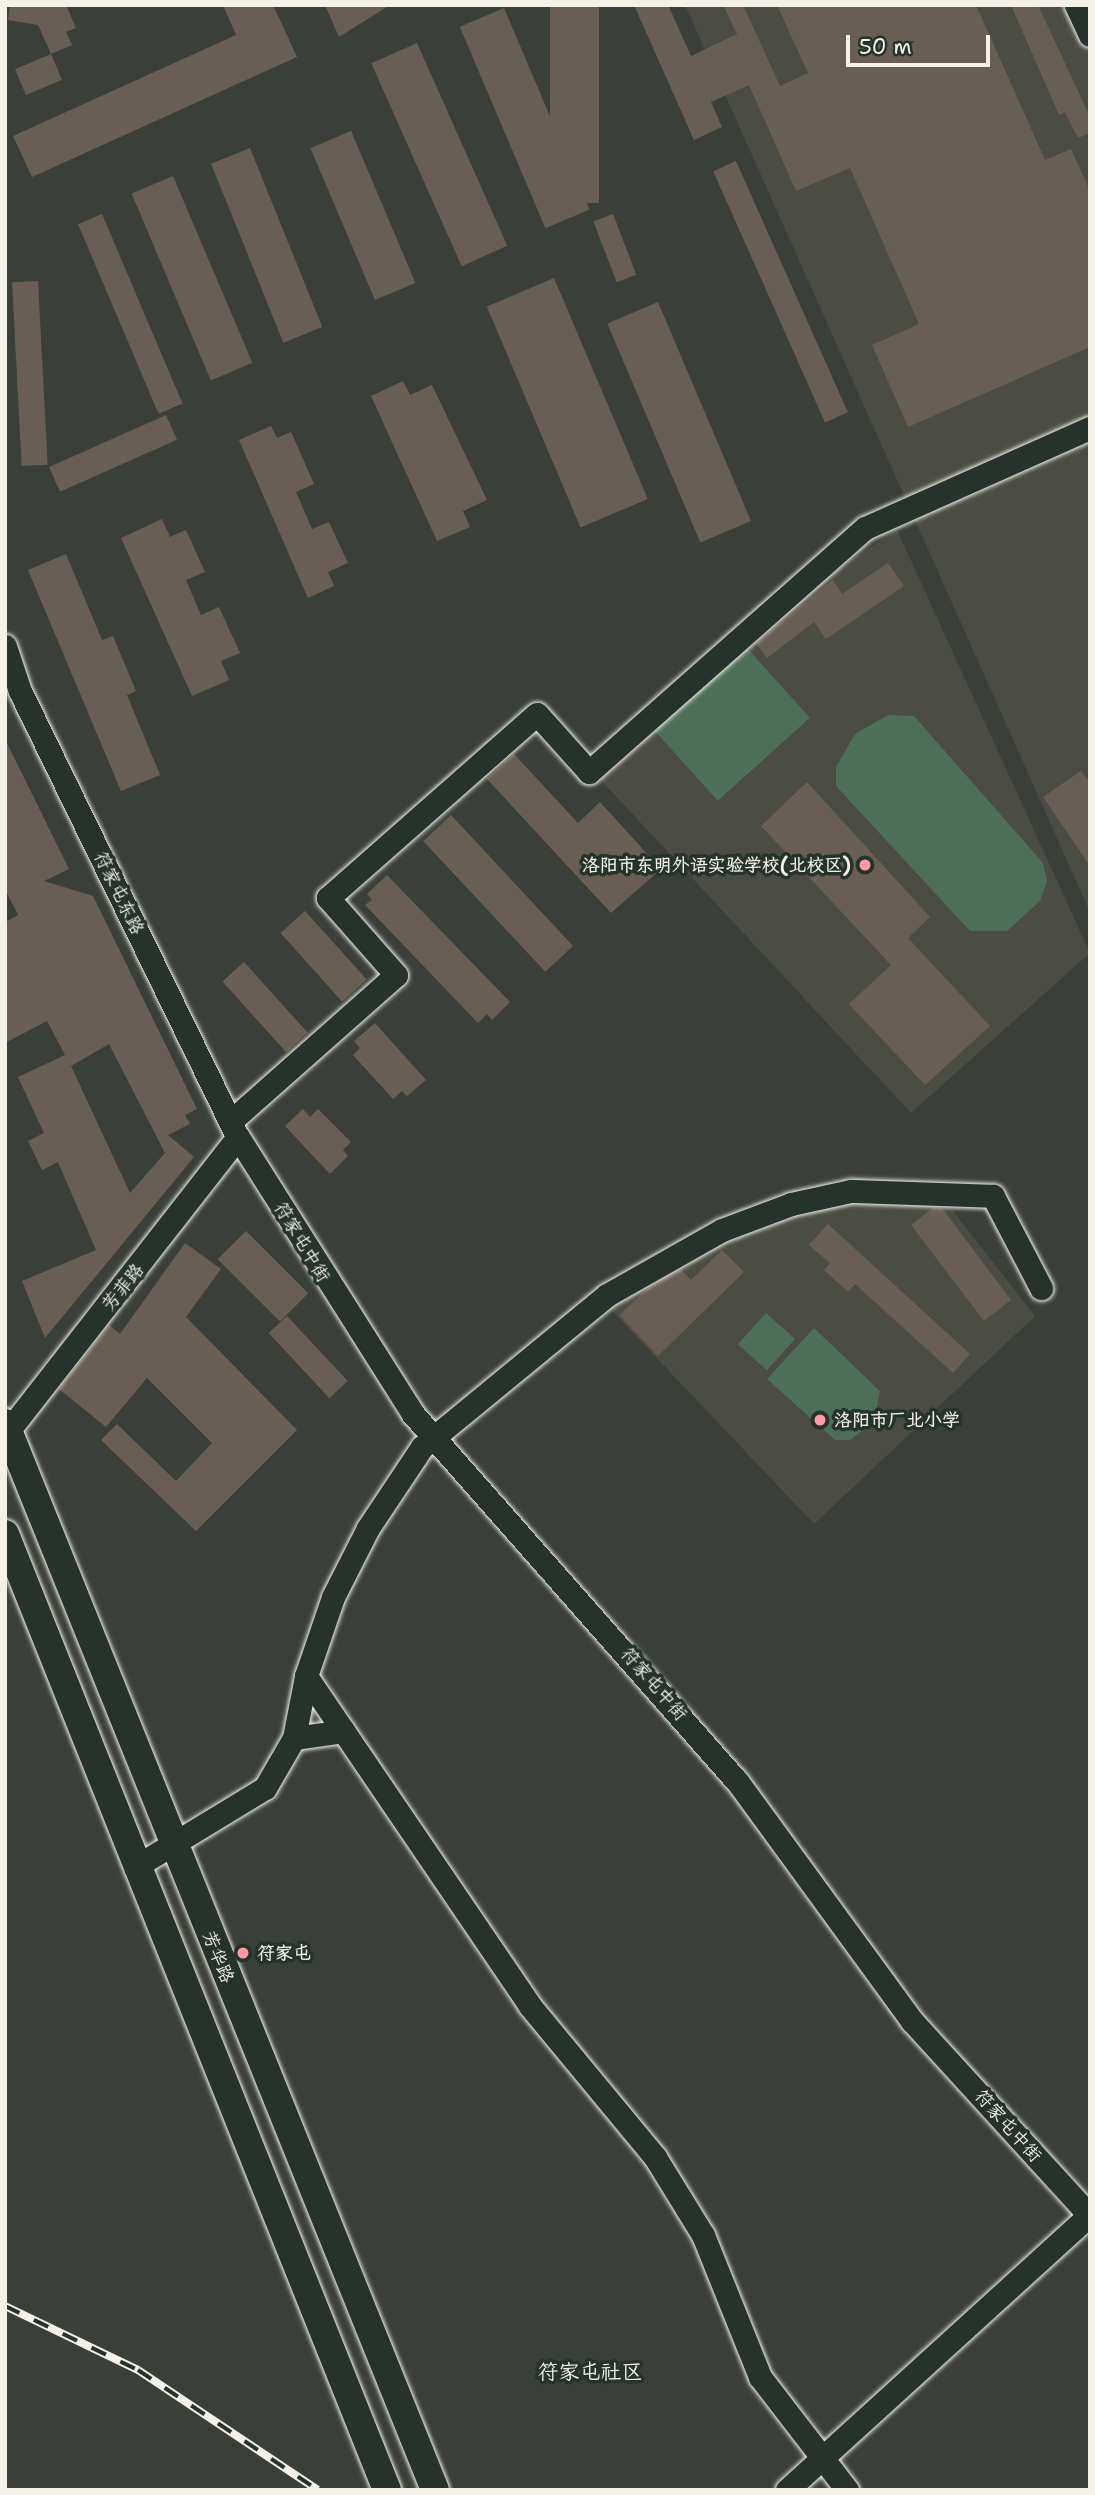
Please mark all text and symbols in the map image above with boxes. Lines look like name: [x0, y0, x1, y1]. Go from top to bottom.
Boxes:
scale bar: [850, 21, 993, 65]
text: 50 m: [859, 33, 912, 61]
street label: 符家屯东路: [90, 848, 148, 938]
place label: 洛阳市东明外语实验学校(北校区): [582, 854, 851, 876]
marker: 洛阳市东明外语实验学校(北校区): [857, 857, 873, 873]
street label: 符家屯中街: [270, 1198, 334, 1286]
street label: 芳菲路: [98, 1259, 148, 1315]
place label: 洛阳市厂北小学: [834, 1409, 960, 1431]
marker: 洛阳市厂北小学: [812, 1412, 828, 1428]
street label: 符家屯中街: [616, 1643, 692, 1725]
street label: 芳华路: [198, 1928, 238, 1986]
place label: 符家屯: [257, 1942, 311, 1964]
marker: 符家屯: [235, 1945, 251, 1961]
street label: 符家屯中街: [970, 2085, 1046, 2167]
district label: 符家屯社区: [538, 2359, 642, 2385]

